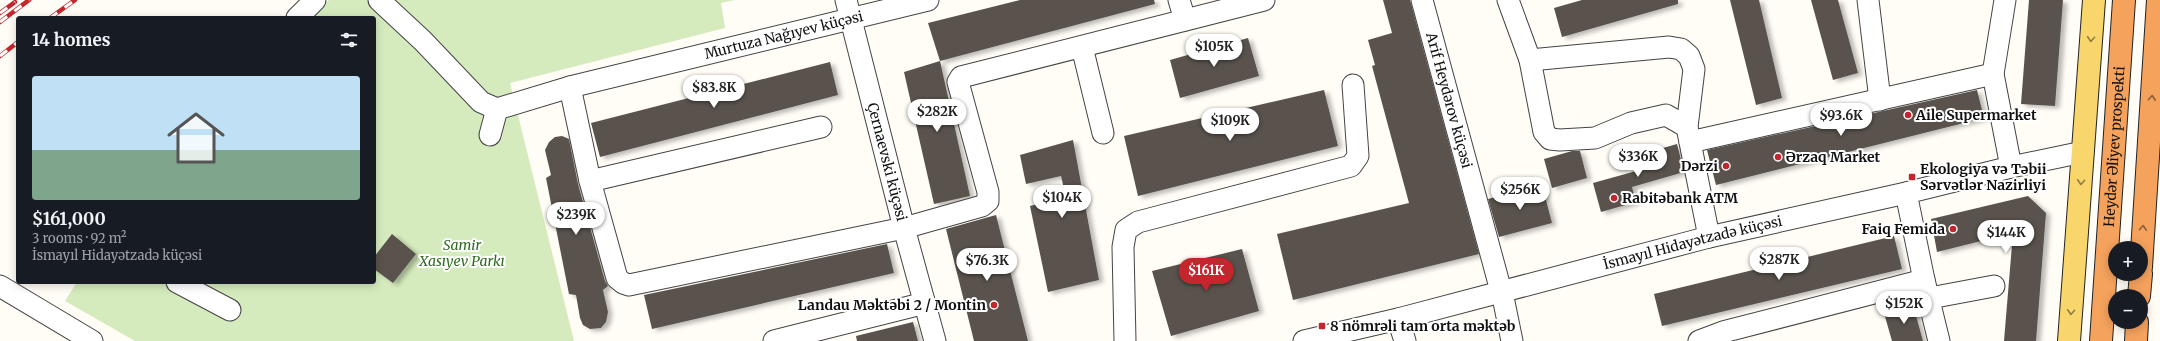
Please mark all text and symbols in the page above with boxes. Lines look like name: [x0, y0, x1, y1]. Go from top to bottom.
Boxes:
street label: Murtuza Nağıyev küçəsi: [703, 7, 865, 63]
text: 14 homes: [32, 29, 110, 51]
icon: filters: [338, 29, 360, 51]
street label: Arif Heydərov küçəsi: [1422, 29, 1476, 171]
pin: $105K: [1186, 34, 1242, 68]
one-way arrow: [2087, 36, 2096, 42]
text: $105K: [1194, 38, 1234, 55]
street label: Heydər Əliyev prospekti: [2100, 65, 2129, 227]
pin: $83.8K: [681, 75, 747, 109]
text: $83.8K: [692, 79, 736, 96]
one-way arrow: [2147, 95, 2156, 101]
pin: $282K: [909, 99, 965, 133]
street label: Çernaevski küçəsi: [863, 101, 911, 223]
icon: home: [160, 102, 232, 174]
text: $282K: [917, 103, 957, 120]
pin: $93.6K: [1808, 103, 1874, 137]
place label: Aile Supermarket: [1915, 106, 2037, 124]
text: $93.6K: [1819, 107, 1863, 124]
pin: $109K: [1202, 108, 1258, 142]
marker: Aile Supermarket: [1903, 110, 1913, 120]
text: $109K: [1210, 112, 1250, 129]
pin: $336K: [1610, 144, 1666, 178]
text: $336K: [1618, 148, 1658, 165]
place label: Ərzaq Market: [1786, 148, 1881, 166]
marker: Ərzaq Market: [1773, 152, 1783, 162]
place label: Dərzi: [1681, 157, 1718, 175]
place label: Ekologiya və Təbii Sərvətlər Nazirliyi: [1920, 160, 2047, 194]
marker: Dərzi: [1721, 161, 1731, 171]
marker: Ekologiya və Təbii Sərvətlər Nazirliyi: [1907, 172, 1917, 182]
pin: $256K: [1492, 177, 1548, 211]
one-way arrow: [2076, 179, 2085, 186]
text: $256K: [1500, 181, 1540, 198]
pin: $104K: [1034, 185, 1090, 219]
text: $104K: [1042, 189, 1082, 206]
place label: Rabitəbank ATM: [1622, 189, 1739, 207]
marker: Rabitəbank ATM: [1609, 193, 1619, 203]
pin: $239K: [548, 202, 604, 236]
text: $239K: [556, 206, 596, 223]
text: $161,000: [32, 208, 106, 230]
street label: İsmayıl Hidayətzadə küçəsi: [1601, 212, 1784, 273]
place label: Faiq Femida: [1862, 220, 1945, 238]
pin: $144K: [1978, 220, 2034, 254]
marker: Faiq Femida: [1948, 224, 1958, 234]
text: $144K: [1986, 224, 2026, 241]
one-way arrow: [2139, 225, 2148, 231]
text: 3 rooms · 92 m²: [32, 230, 127, 247]
park label: Samir Xasıyev Parkı: [418, 236, 505, 270]
map controls: [2108, 241, 2148, 329]
button: +: [2108, 241, 2148, 281]
text: İsmayıl Hidayətzadə küçəsi: [32, 247, 202, 264]
pin: $287K: [1751, 247, 1807, 281]
pin: $76.3K: [954, 248, 1020, 282]
text: $287K: [1759, 251, 1799, 268]
text: $76.3K: [965, 252, 1009, 269]
pin: $161K: [1178, 258, 1234, 292]
text: $161K: [1188, 262, 1224, 279]
button: −: [2108, 289, 2148, 329]
pin: $152K: [1876, 291, 1932, 325]
text: $152K: [1885, 295, 1923, 312]
place label: Landau Məktəbi 2 / Montin: [798, 296, 986, 314]
marker: Landau Məktəbi 2 / Montin: [989, 300, 999, 310]
one-way arrow: [2066, 309, 2075, 315]
place label: 8 nömrəli tam orta məktəb: [1330, 317, 1516, 335]
marker: 8 nömrəli tam orta məktəb: [1317, 321, 1327, 331]

